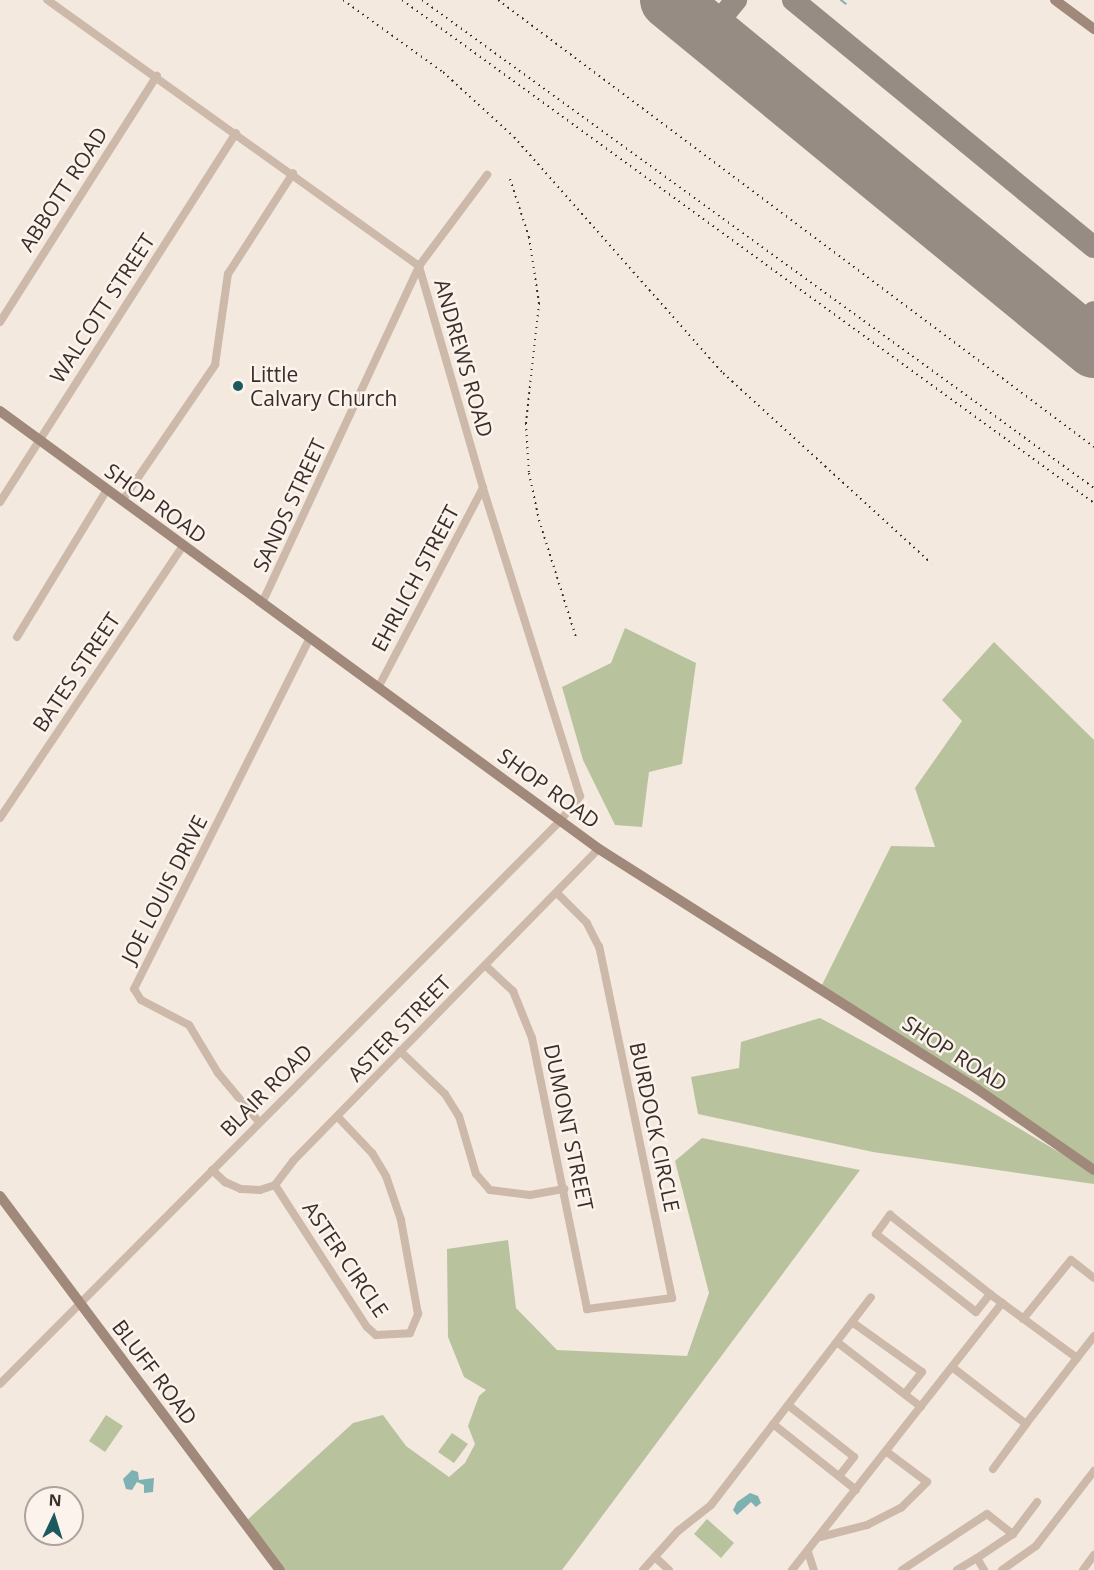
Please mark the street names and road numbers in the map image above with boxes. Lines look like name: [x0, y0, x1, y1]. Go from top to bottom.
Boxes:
street label: ABBOTT ROAD: [13, 122, 113, 256]
street label: WALCOTT STREET: [44, 229, 160, 387]
street label: ANDREWS ROAD: [429, 276, 499, 440]
street label: SANDS STREET: [247, 435, 331, 575]
street label: SHOP ROAD: [100, 458, 212, 548]
street label: EHRLICH STREET: [366, 501, 464, 655]
street label: BATES STREET: [27, 608, 125, 736]
street label: SHOP ROAD: [493, 743, 605, 833]
street label: JOE LOUIS DRIVE: [116, 811, 212, 967]
street label: ASTER STREET: [342, 970, 456, 1086]
street label: SHOP ROAD: [898, 1010, 1012, 1096]
street label: BLAIR ROAD: [215, 1039, 317, 1141]
street label: BURDOCK CIRCLE: [625, 1040, 685, 1214]
street label: DUMONT STREET: [539, 1041, 599, 1213]
street label: ASTER CIRCLE: [298, 1196, 394, 1322]
street label: BLUFF ROAD: [107, 1315, 203, 1429]

